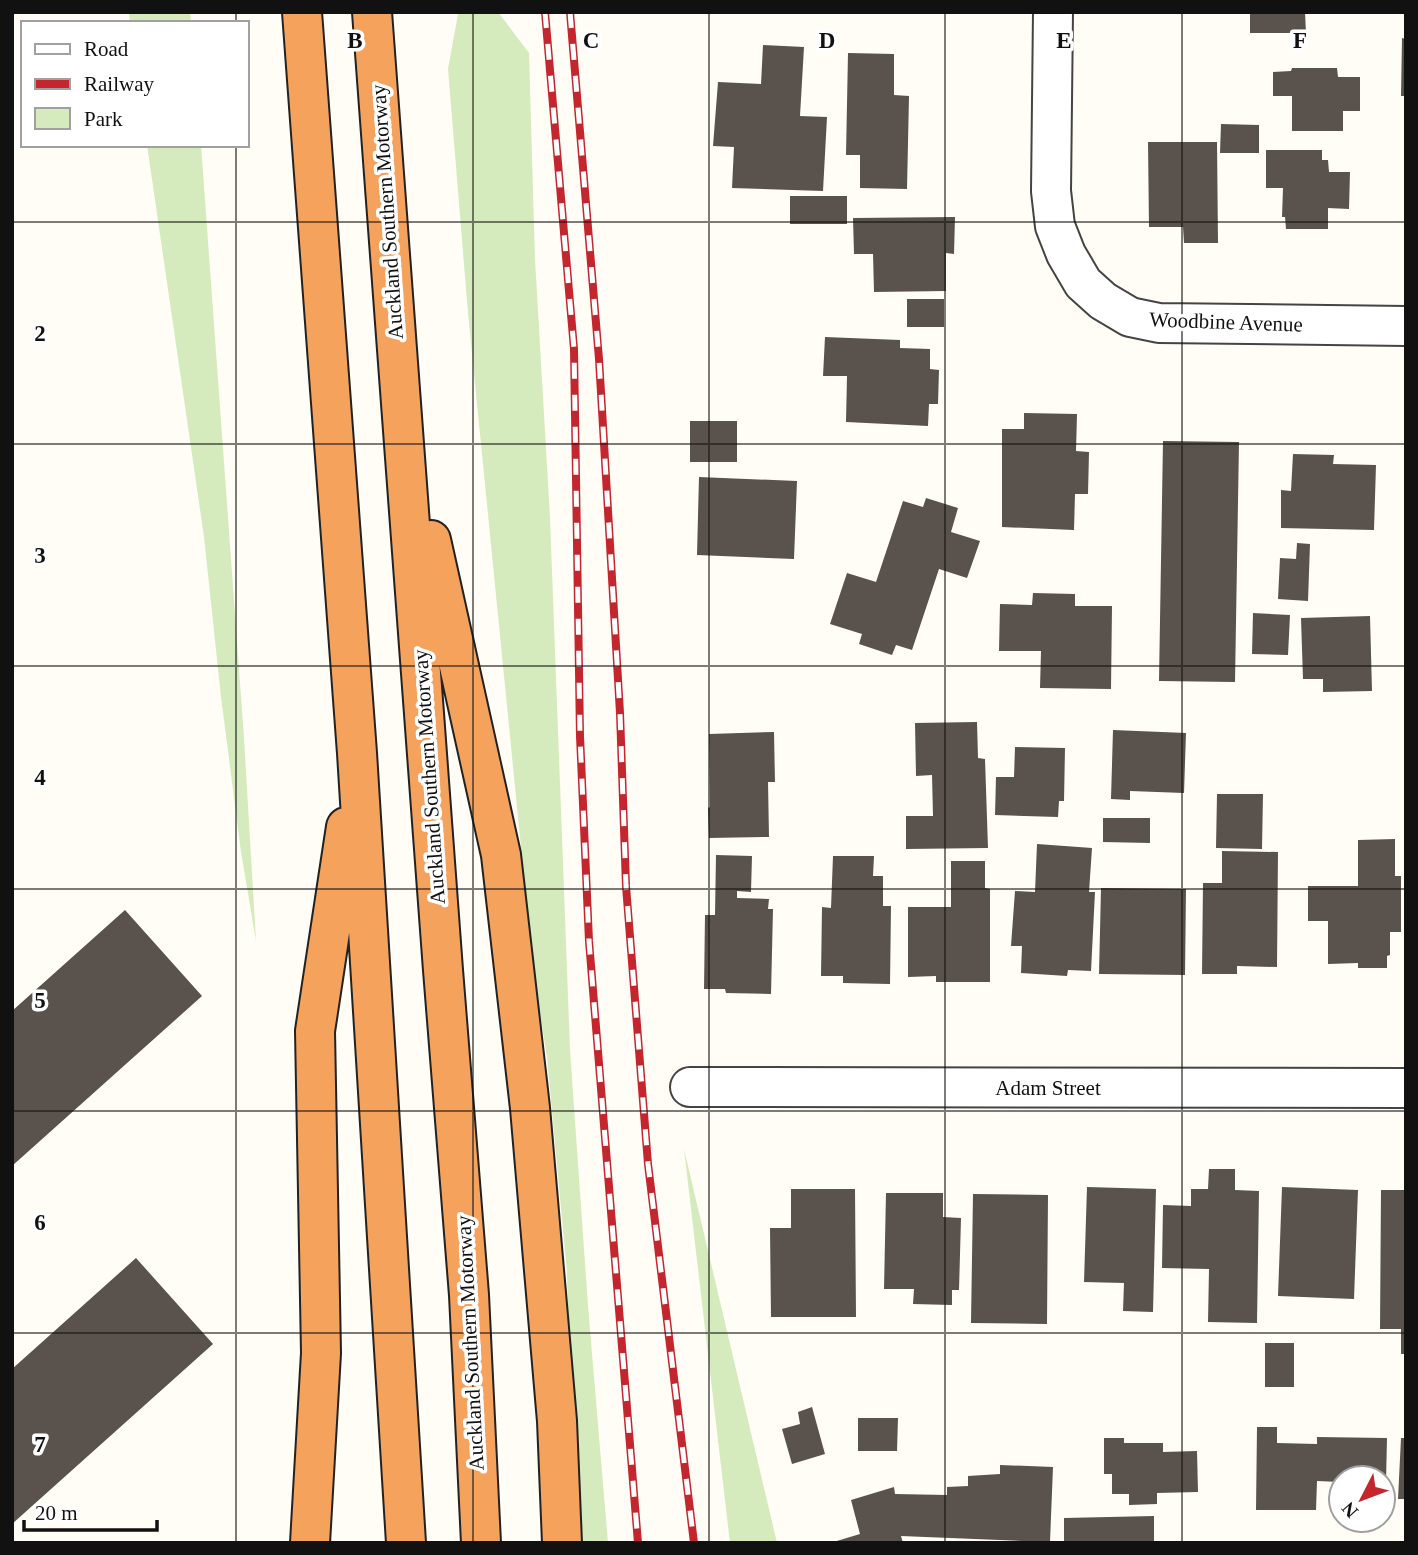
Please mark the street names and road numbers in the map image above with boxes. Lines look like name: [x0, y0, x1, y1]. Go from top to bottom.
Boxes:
street label: Auckland Southern Motorway: [366, 83, 408, 340]
street label: Woodbine Avenue: [1149, 307, 1303, 337]
street label: Auckland Southern Motorway: [408, 648, 450, 905]
street label: Adam Street: [995, 1076, 1101, 1100]
street label: Auckland Southern Motorway: [451, 1214, 489, 1471]

